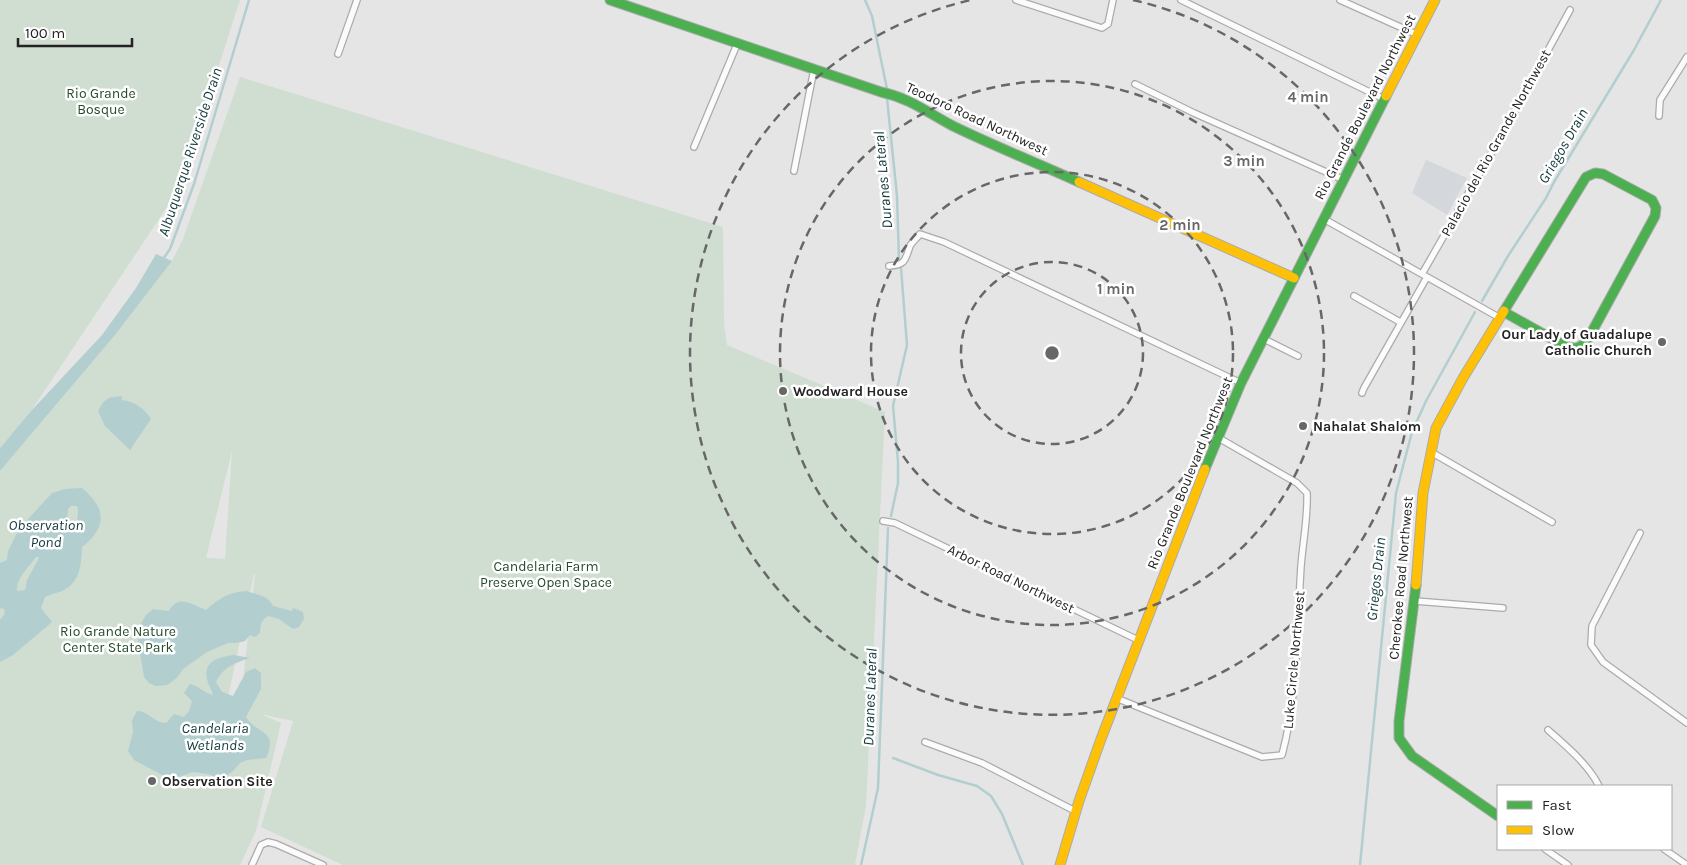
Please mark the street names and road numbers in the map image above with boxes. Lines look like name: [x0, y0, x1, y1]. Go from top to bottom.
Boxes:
street label: Rio Grande Boulevard Northwest: [1311, 11, 1419, 203]
street label: Palacio del Rio Grande Northwest: [1437, 47, 1555, 239]
street label: Teodoro Road Northwest: [903, 79, 1051, 159]
street label: Rio Grande Boulevard Northwest: [1144, 374, 1236, 572]
street label: Cherokee Road Northwest: [1385, 496, 1417, 660]
street label: Arbor Road Northwest: [945, 541, 1077, 617]
street label: Luke Circle Northwest: [1279, 590, 1309, 730]

